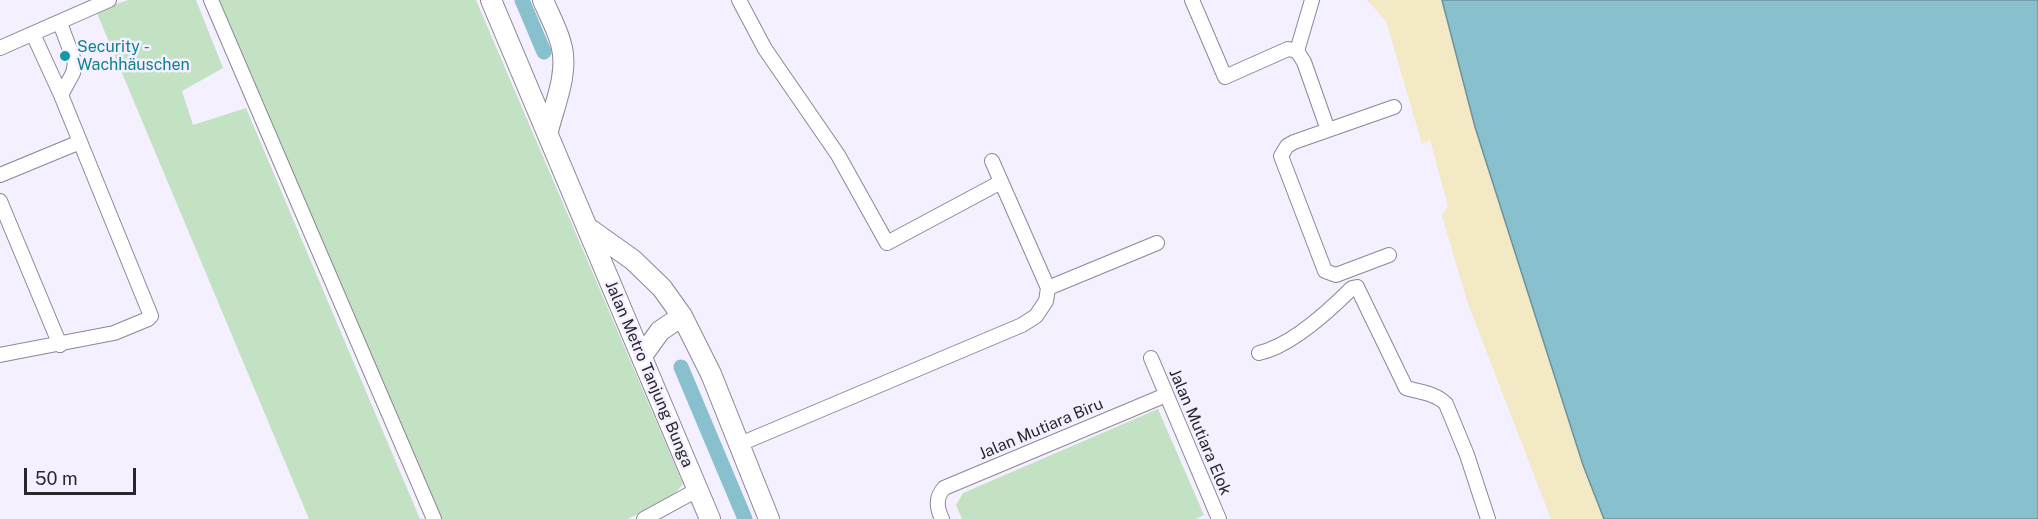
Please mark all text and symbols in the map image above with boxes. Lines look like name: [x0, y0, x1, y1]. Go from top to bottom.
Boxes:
place label: Security - Wachhäuschen: [77, 37, 190, 75]
marker: Security - Wachhäuschen: [58, 49, 72, 63]
street label: Jalan Metro Tanjung Bunga: [601, 278, 697, 470]
street label: Jalan Mutiara Elok: [1165, 366, 1235, 498]
street label: Jalan Mutiara Biru: [976, 394, 1106, 464]
scale bar: [27, 456, 140, 494]
text: 50 m: [35, 468, 78, 489]

